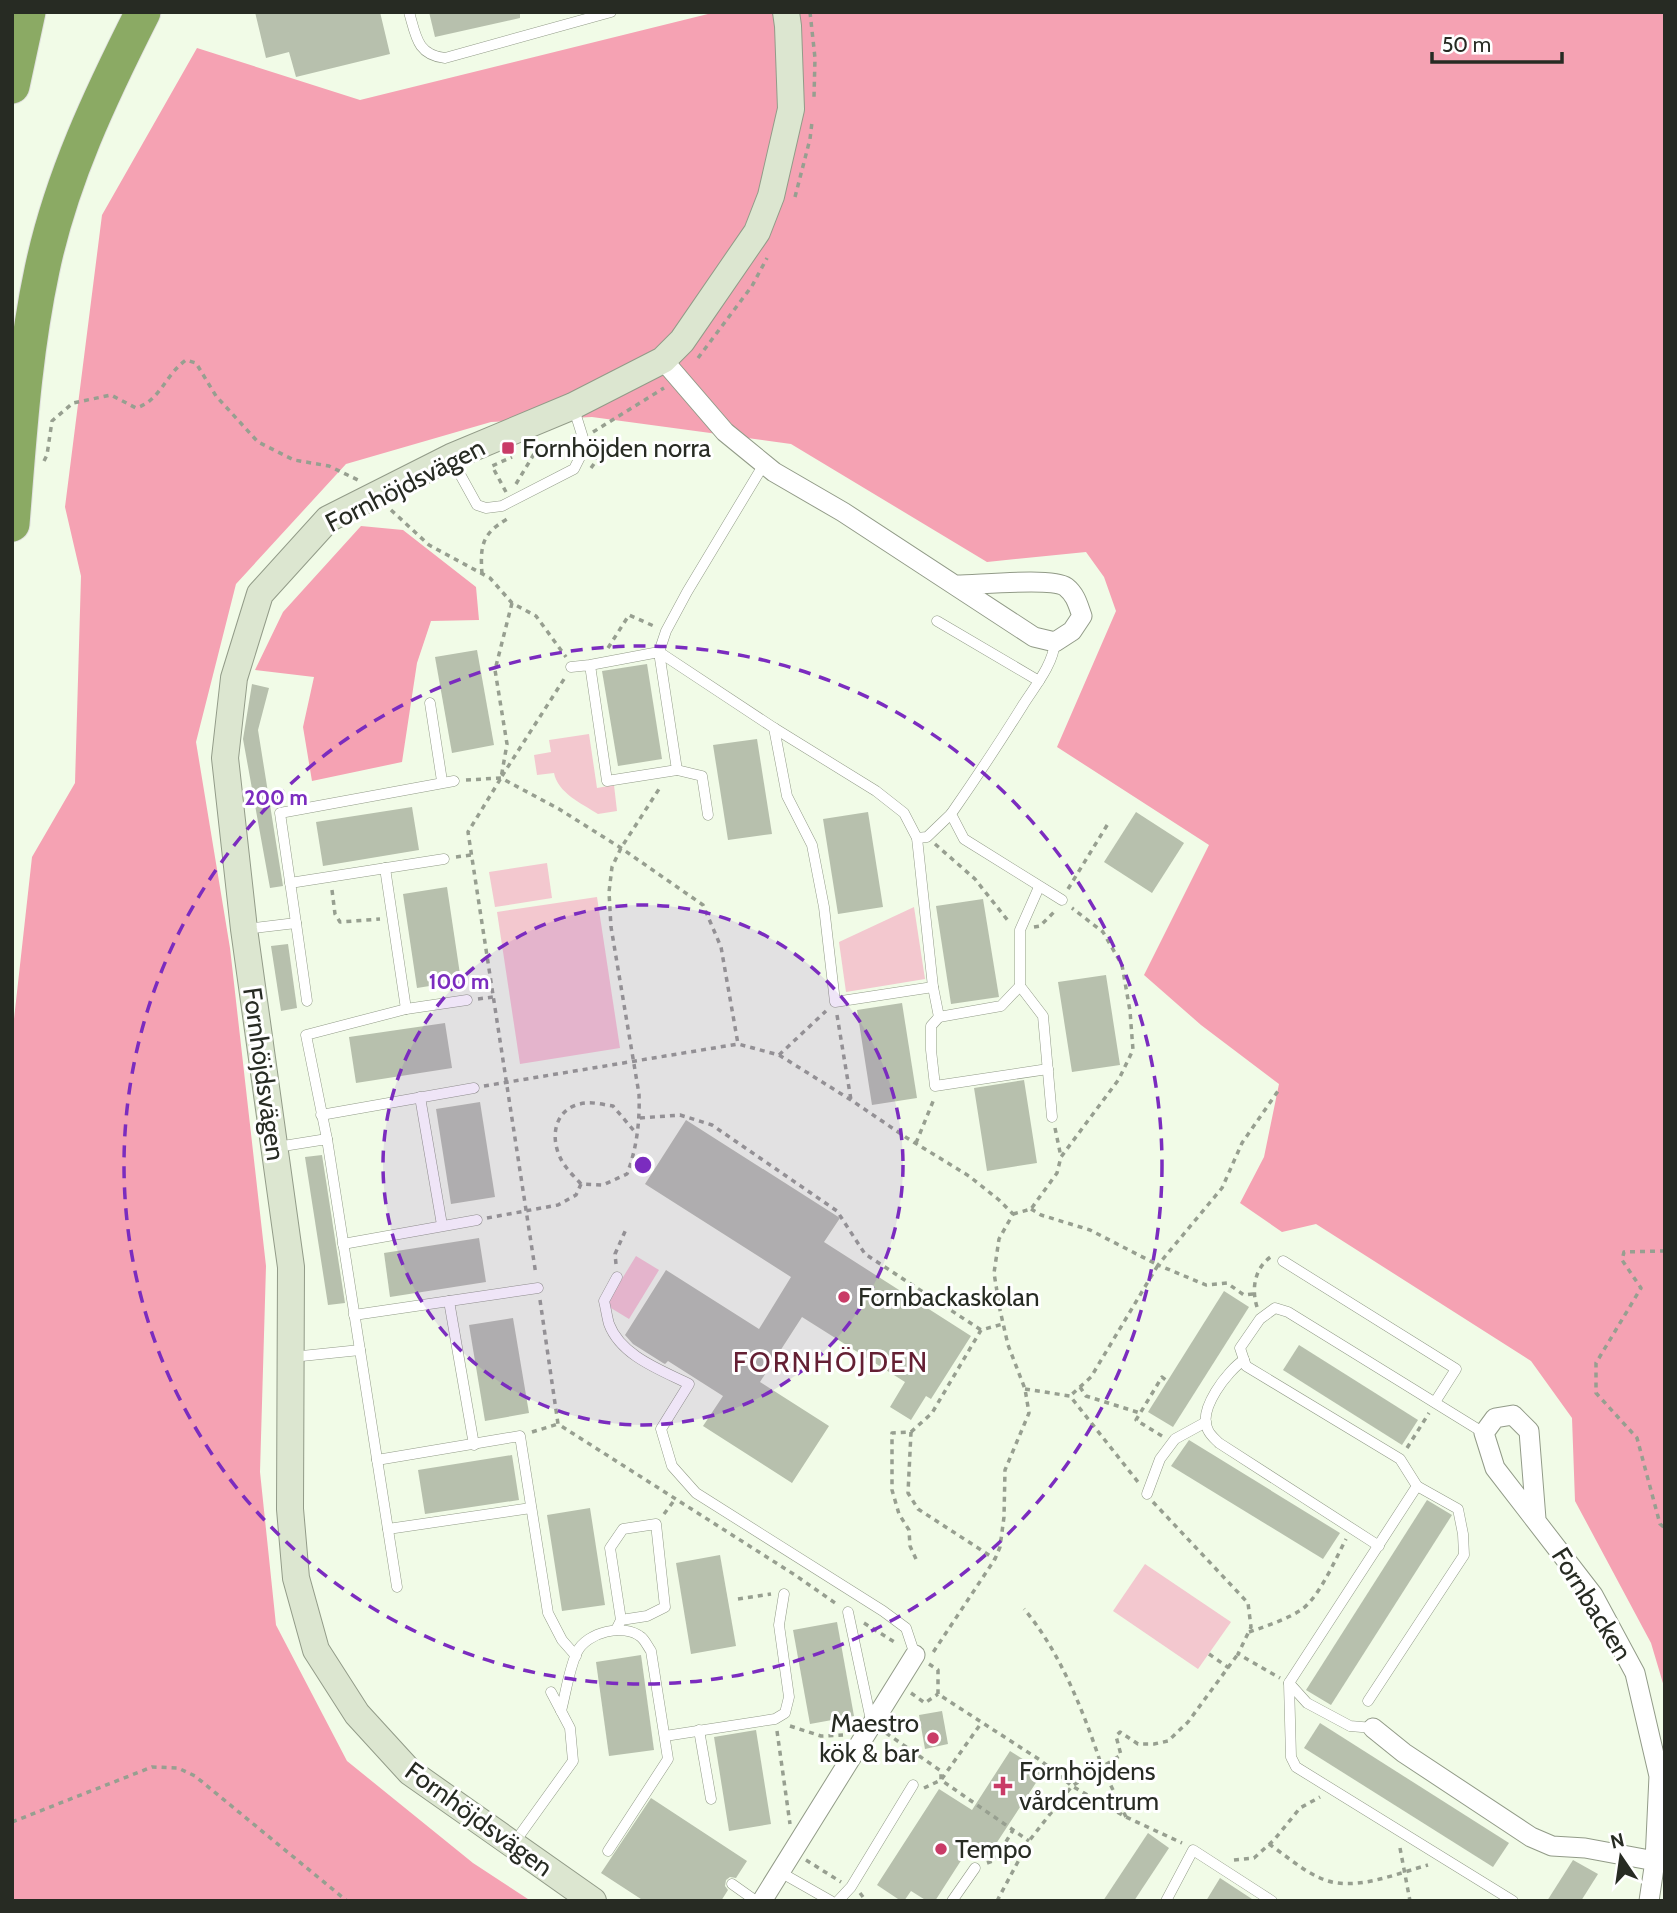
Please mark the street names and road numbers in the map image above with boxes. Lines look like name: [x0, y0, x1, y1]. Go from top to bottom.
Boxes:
street label: Fornhöjdsvägen: [320, 431, 490, 539]
street label: Fornhöjdsvägen: [236, 985, 292, 1163]
street label: Fornbacken: [1545, 1542, 1639, 1666]
street label: Fornhöjdsvägen: [399, 1755, 559, 1883]

